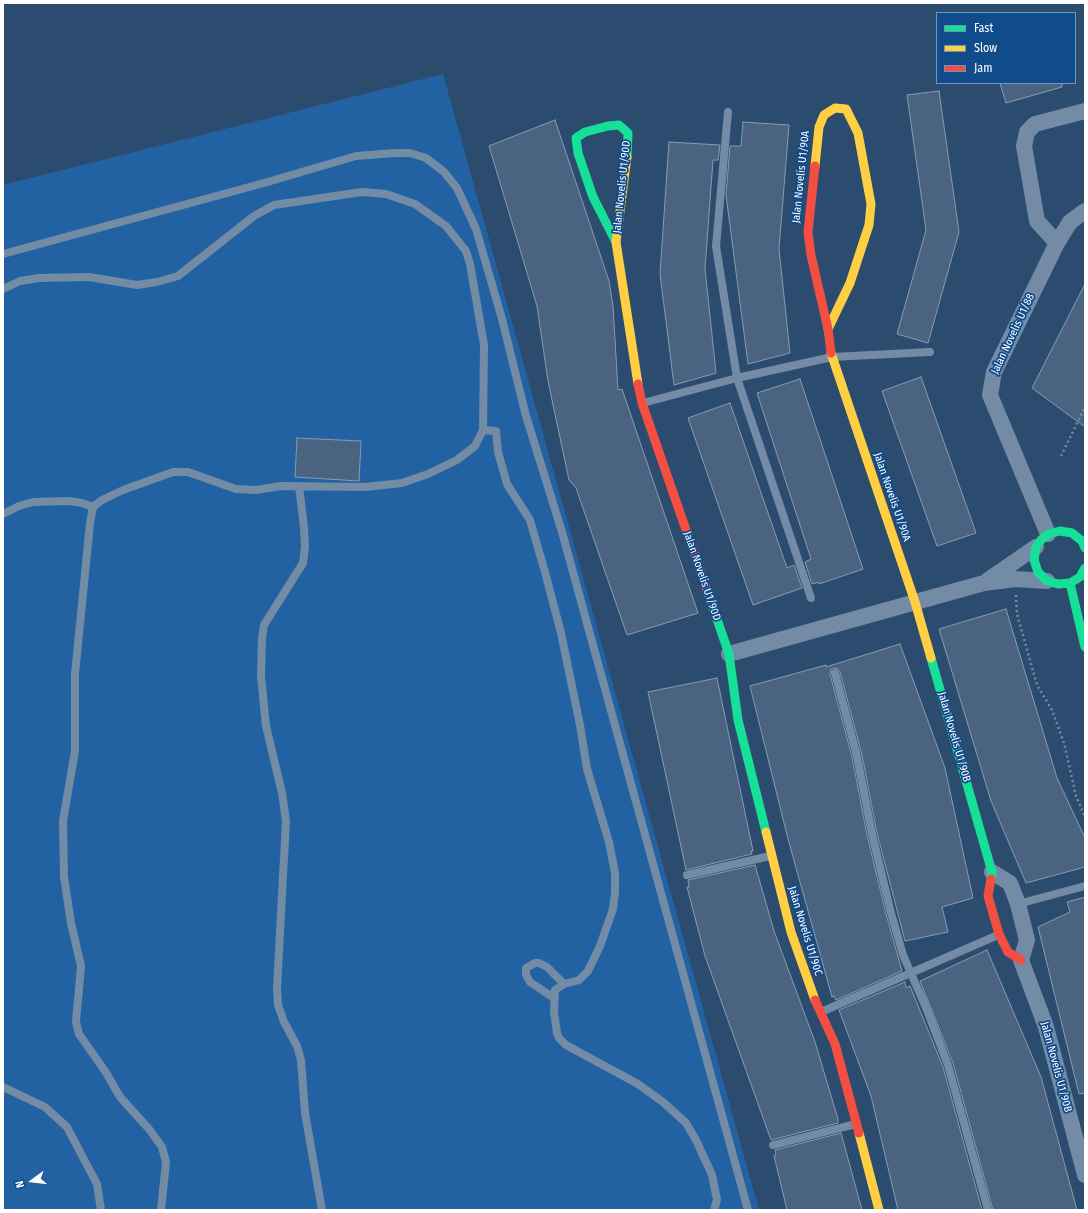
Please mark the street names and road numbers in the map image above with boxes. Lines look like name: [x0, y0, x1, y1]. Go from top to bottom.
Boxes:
street label: Jalan Novelis U1/90A: [790, 130, 812, 224]
street label: Jalan Novelis U1/90D: [611, 140, 633, 234]
street label: Jalan Novelis U1/88: [989, 292, 1037, 376]
street label: Jalan Novelis U1/90A: [871, 451, 913, 543]
street label: Jalan Novelis U1/90D: [681, 530, 723, 622]
street label: Jalan Novelis U1/90B: [935, 690, 973, 784]
street label: Jalan Novelis U1/90C: [785, 885, 825, 977]
street label: Jalan Novelis U1/90B: [1038, 1020, 1074, 1114]

